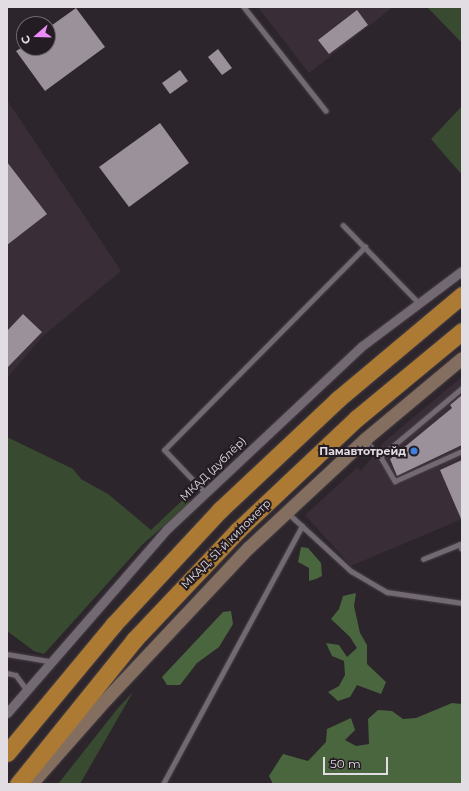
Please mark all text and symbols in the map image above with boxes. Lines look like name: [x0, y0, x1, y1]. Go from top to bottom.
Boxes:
north arrow: [16, 16, 56, 56]
text: С: [18, 34, 34, 46]
street label: МКАД (дублёр): [177, 434, 249, 504]
place label: Памавтотрейд: [319, 444, 406, 458]
marker: Памавтотрейд: [409, 446, 419, 456]
street label: МКАД, 51-й километр: [179, 497, 273, 591]
scale bar: [325, 749, 390, 775]
text: 50 m: [330, 756, 361, 771]

